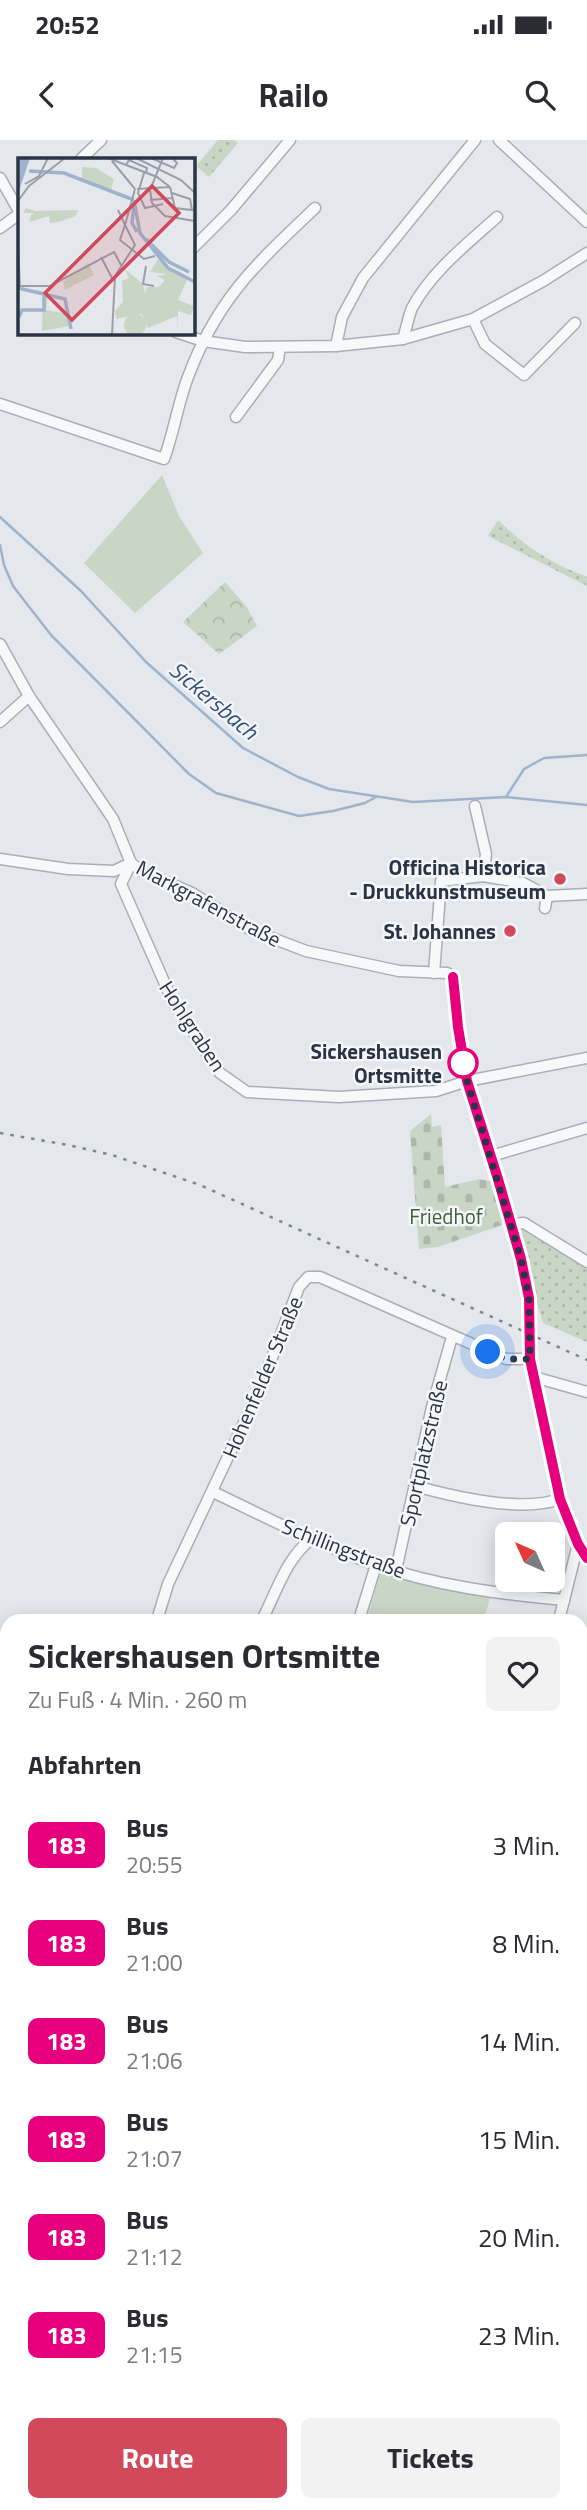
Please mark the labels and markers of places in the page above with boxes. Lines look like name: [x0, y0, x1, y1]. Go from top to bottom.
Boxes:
place label: Officina Historica - Druckkunstmuseum: [349, 851, 546, 907]
marker: Officina Historica - Druckkunstmuseum: [552, 871, 568, 887]
place label: St. Johannes: [383, 915, 496, 947]
marker: St. Johannes: [502, 923, 518, 939]
place label: Sickershausen Ortsmitte: [311, 1035, 442, 1091]
marker: Sickershausen Ortsmitte: [448, 1048, 478, 1078]

